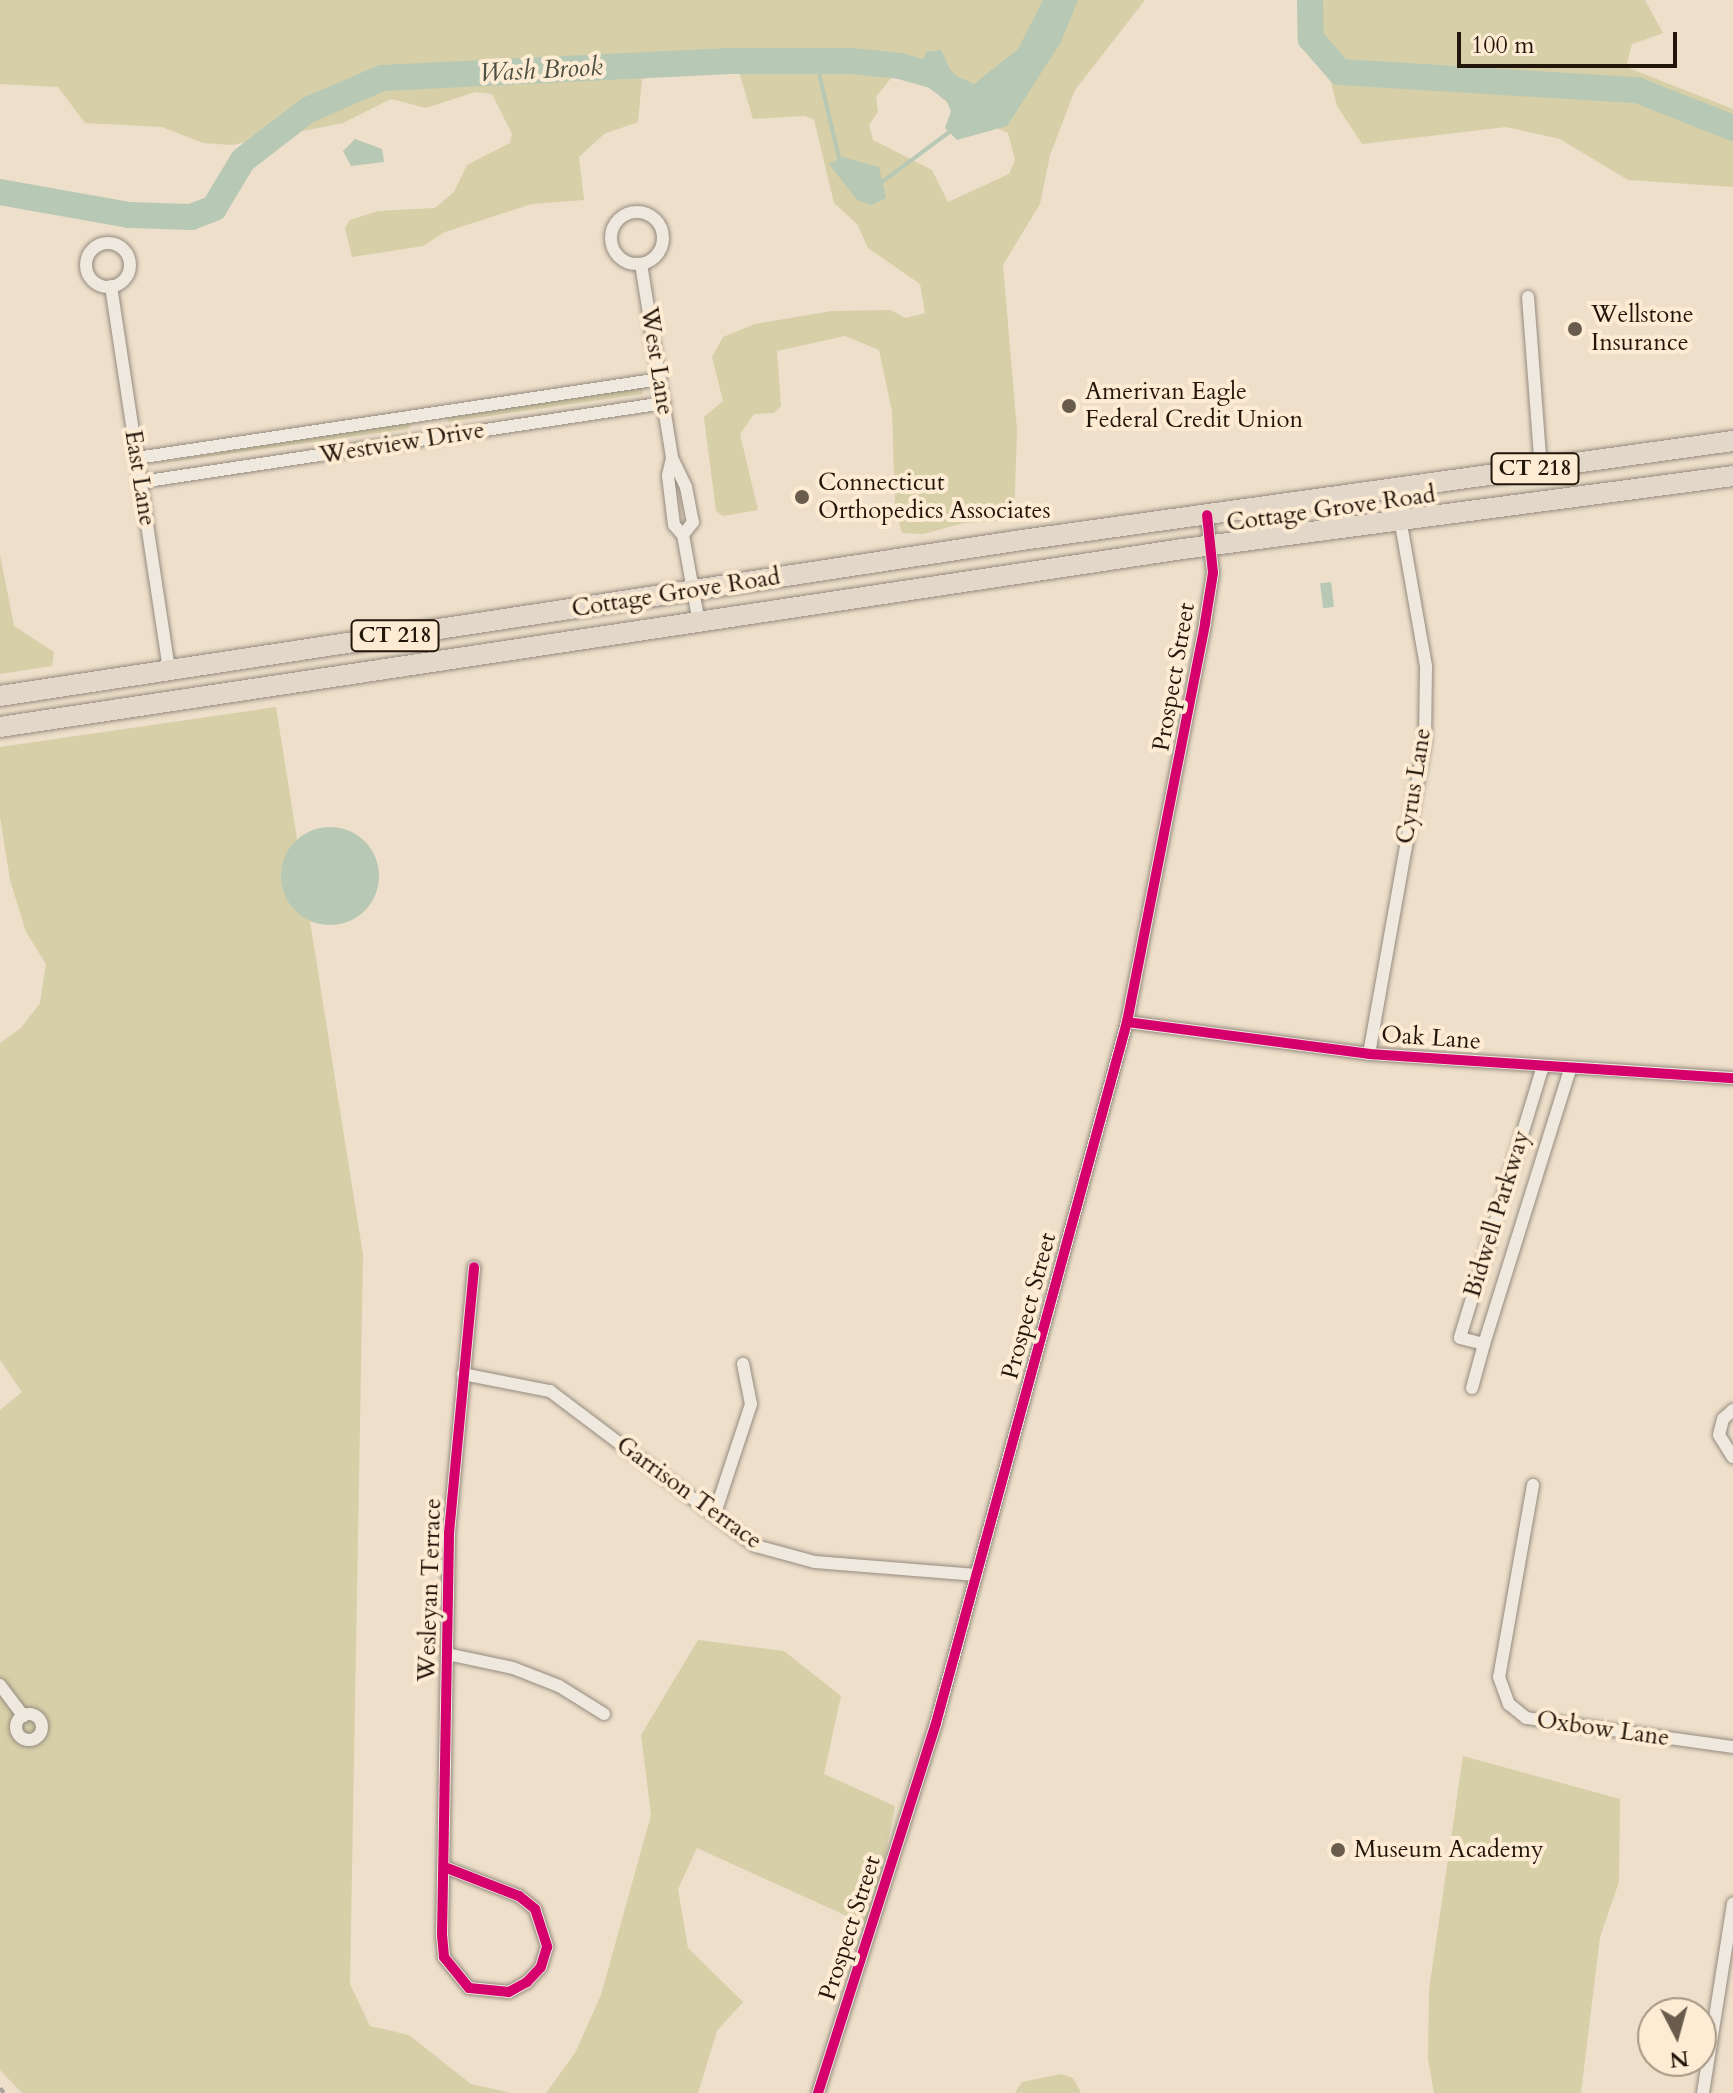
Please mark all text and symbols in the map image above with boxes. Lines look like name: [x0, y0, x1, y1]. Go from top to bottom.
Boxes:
scale bar: [1461, 16, 1681, 66]
text: 100 m: [1471, 29, 1535, 62]
water label: Wash Brook: [479, 51, 603, 89]
place label: Wellstone Insurance: [1591, 301, 1694, 357]
street label: West Lane: [634, 305, 680, 417]
marker: Wellstone Insurance: [1566, 320, 1584, 338]
place label: Amerivan Eagle Federal Credit Union: [1085, 378, 1303, 434]
marker: Amerivan Eagle Federal Credit Union: [1060, 397, 1078, 415]
street label: Westview Drive: [318, 416, 486, 470]
street label: East Lane: [118, 428, 162, 528]
road number: CT 218: [1489, 451, 1581, 487]
place label: Connecticut Orthopedics Associates: [818, 469, 1051, 525]
street label: Cottage Grove Road: [1225, 480, 1437, 538]
marker: Connecticut Orthopedics Associates: [793, 488, 811, 506]
street label: Cottage Grove Road: [570, 562, 782, 624]
street label: Prospect Street: [1147, 600, 1201, 754]
road number: CT 218: [349, 618, 441, 654]
street label: Cyrus Lane: [1391, 726, 1437, 846]
street label: Oak Lane: [1380, 1020, 1482, 1056]
street label: Bidwell Parkway: [1458, 1127, 1536, 1301]
street label: Prospect Street: [996, 1230, 1062, 1382]
street label: Garrison Terrace: [611, 1431, 767, 1555]
street label: Wesleyan Terrace: [412, 1498, 448, 1682]
street label: Oxbow Lane: [1535, 1705, 1671, 1753]
place label: Museum Academy: [1354, 1836, 1544, 1864]
marker: Museum Academy: [1329, 1841, 1347, 1859]
street label: Prospect Street: [813, 1852, 887, 2004]
north arrow: [1637, 1997, 1717, 2077]
text: N: [1668, 2043, 1690, 2075]

